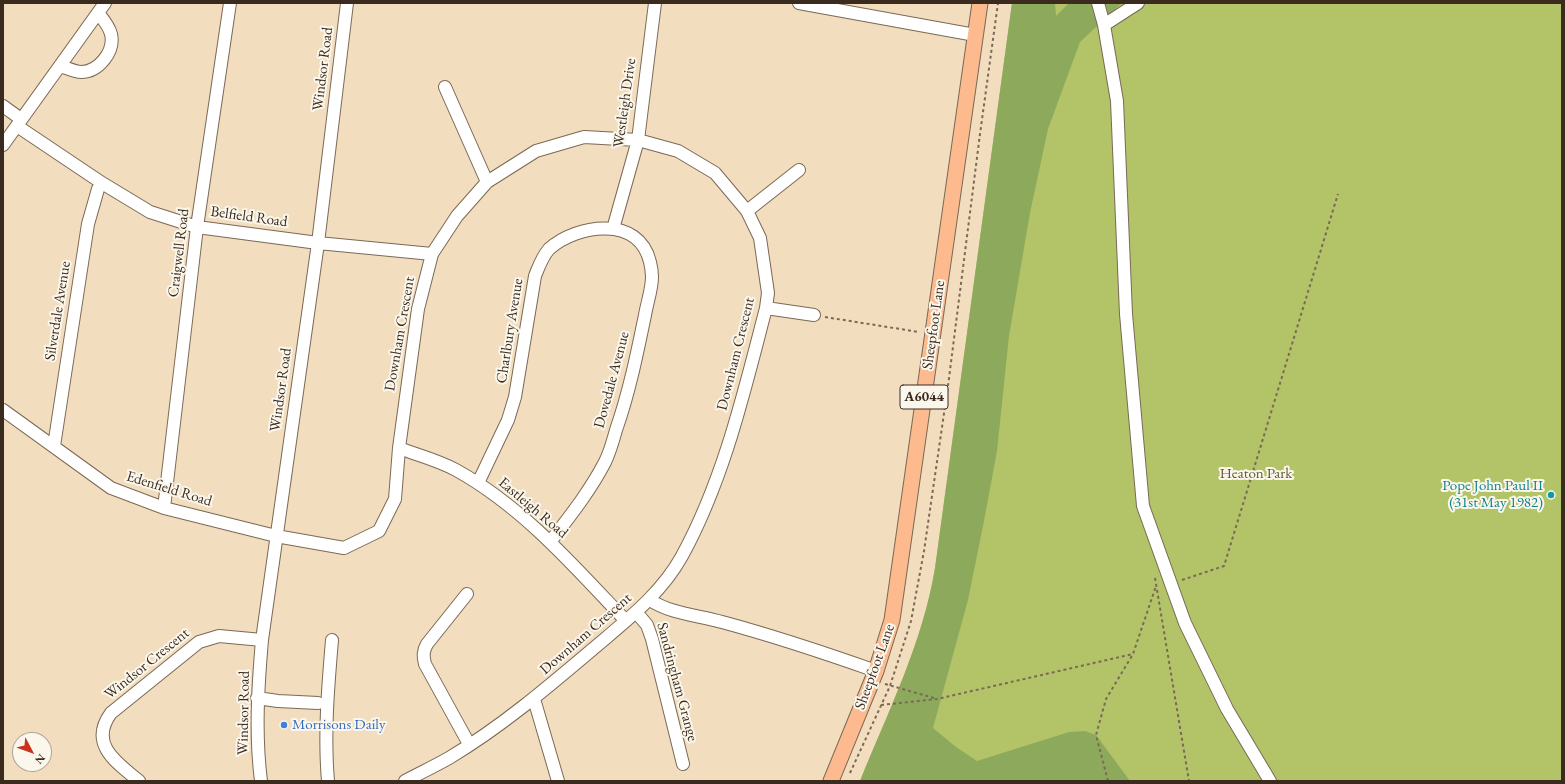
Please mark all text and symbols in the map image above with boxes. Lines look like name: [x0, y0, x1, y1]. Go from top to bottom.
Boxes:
street label: Windsor Road: [309, 26, 337, 112]
street label: Westleigh Drive: [610, 57, 640, 149]
street label: Belfield Road: [209, 203, 289, 231]
street label: Craigwell Road: [165, 208, 193, 298]
street label: Silverdale Avenue: [41, 260, 75, 362]
street label: Downham Crescent: [381, 275, 419, 393]
street label: Charlbury Avenue: [493, 277, 527, 385]
street label: Sheepfoot Lane: [919, 279, 949, 371]
street label: Downham Crescent: [713, 296, 759, 412]
street label: Dovedale Avenue: [590, 330, 634, 430]
street label: Windsor Road: [266, 347, 296, 433]
road number: A6044: [900, 385, 948, 409]
park label: Heaton Park: [1220, 465, 1292, 483]
street label: Edenfield Road: [124, 467, 214, 511]
street label: Eastleigh Road: [495, 474, 571, 542]
place label: Pope John Paul II (31st May 1982): [1442, 477, 1543, 512]
marker: Pope John Paul II (31st May 1982): [1546, 490, 1556, 500]
street label: Downham Crescent: [536, 589, 636, 679]
street label: Sandringham Grange: [652, 621, 702, 743]
street label: Sheepfoot Lane: [851, 622, 899, 712]
street label: Windsor Crescent: [101, 624, 193, 704]
street label: Windsor Road: [234, 671, 254, 755]
place label: Morrisons Daily: [292, 716, 386, 734]
marker: Morrisons Daily: [279, 720, 289, 730]
north arrow: [12, 732, 52, 772]
text: N: [32, 751, 49, 767]

